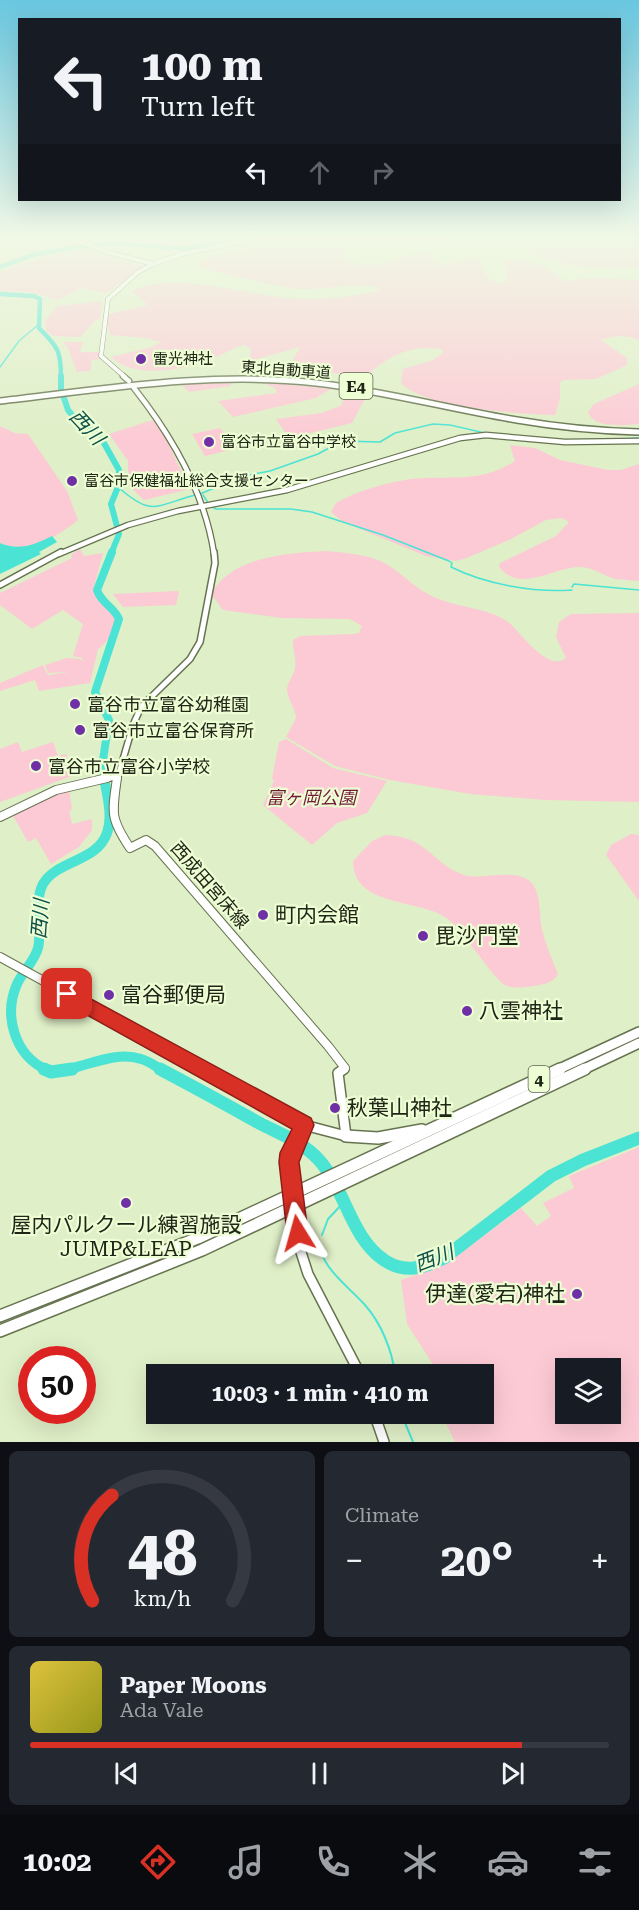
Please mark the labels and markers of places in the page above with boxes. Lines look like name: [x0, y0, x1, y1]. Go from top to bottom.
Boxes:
place label: 雷光神社: [153, 350, 213, 368]
marker: 雷光神社: [134, 352, 148, 366]
place label: 富谷市立富谷中学校: [221, 433, 356, 451]
marker: 富谷市立富谷中学校: [202, 435, 216, 449]
place label: 富谷市保健福祉総合支援センター: [84, 472, 309, 490]
marker: 富谷市保健福祉総合支援センター: [65, 474, 79, 488]
place label: 富谷市立富谷幼稚園: [87, 694, 249, 715]
marker: 富谷市立富谷幼稚園: [68, 697, 82, 711]
place label: 富谷市立富谷保育所: [92, 720, 254, 741]
marker: 富谷市立富谷保育所: [73, 723, 87, 737]
place label: 富谷市立富谷小学校: [48, 756, 210, 777]
marker: 富谷市立富谷小学校: [29, 759, 43, 773]
place label: 町内会館: [275, 903, 359, 927]
marker: 町内会館: [256, 908, 270, 922]
place label: 毘沙門堂: [435, 924, 519, 948]
marker: 毘沙門堂: [416, 929, 430, 943]
pin: [41, 968, 92, 1019]
place label: 富谷郵便局: [121, 983, 226, 1007]
marker: 富谷郵便局: [102, 988, 116, 1002]
place label: 八雲神社: [479, 999, 563, 1023]
marker: 八雲神社: [460, 1004, 474, 1018]
place label: 秋葉山神社: [347, 1096, 452, 1120]
marker: 秋葉山神社: [328, 1101, 342, 1115]
marker: 屋内パルクール練習施設 JUMP&LEAP: [119, 1196, 133, 1210]
place label: 屋内パルクール練習施設 JUMP&LEAP: [11, 1213, 242, 1261]
place label: 伊達(愛宕)神社: [425, 1282, 565, 1306]
marker: 伊達(愛宕)神社: [570, 1287, 584, 1301]

